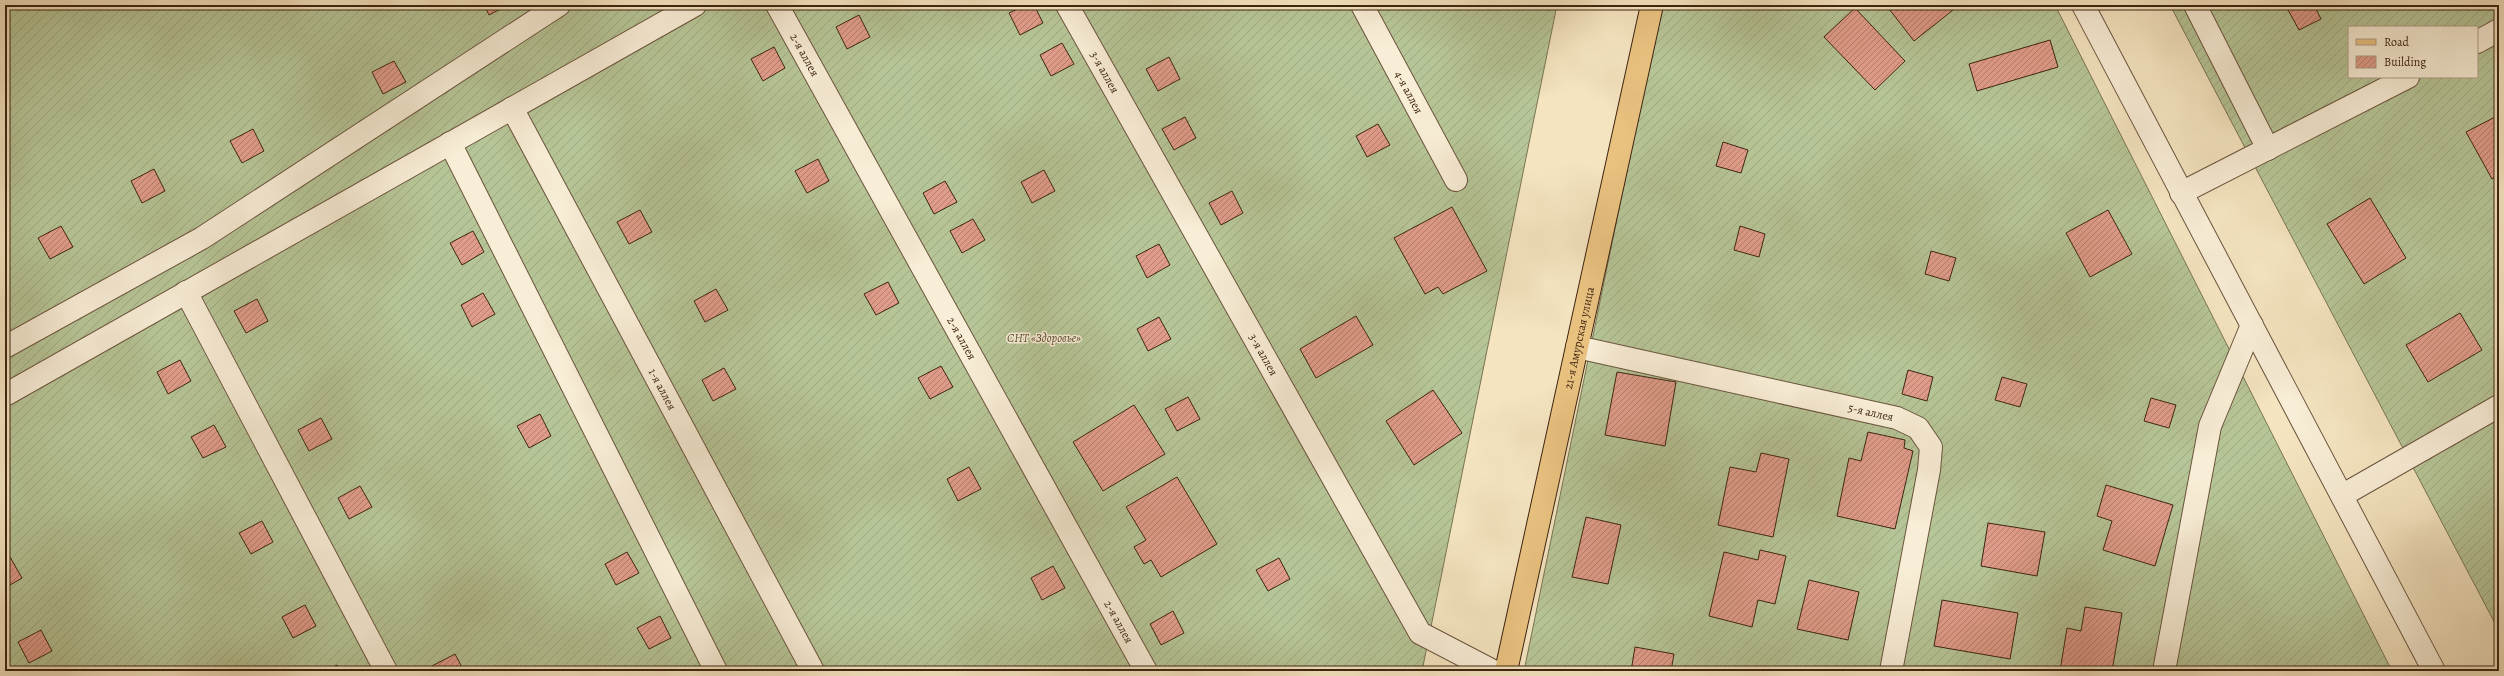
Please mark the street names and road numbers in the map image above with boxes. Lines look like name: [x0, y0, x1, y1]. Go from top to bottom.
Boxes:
street label: 2-я аллея: [786, 31, 823, 79]
street label: 3-я аллея: [1086, 48, 1123, 96]
street label: 4-я аллея: [1391, 68, 1427, 117]
street label: 21-я Амурская улица: [1560, 285, 1598, 391]
street label: 2-я аллея: [943, 314, 980, 363]
street label: 3-я аллея: [1245, 331, 1282, 379]
street label: 1-я аллея: [645, 366, 680, 413]
street label: 5-я аллея: [1847, 399, 1895, 425]
street label: 2-я аллея: [1100, 597, 1137, 646]

